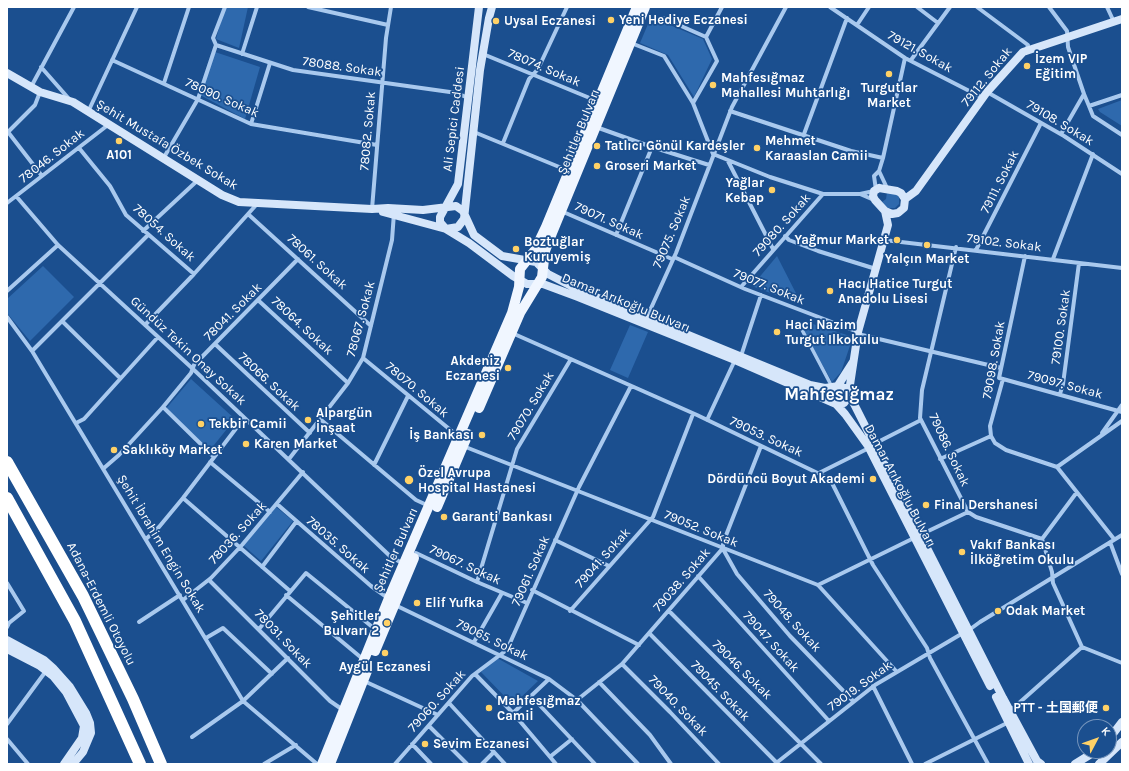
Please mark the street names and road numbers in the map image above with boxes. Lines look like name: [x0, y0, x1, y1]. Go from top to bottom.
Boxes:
street label: 79121. Sokak: [885, 28, 955, 76]
street label: 79112. Sokak: [958, 44, 1016, 110]
street label: 78074. Sokak: [505, 46, 583, 90]
street label: 78088. Sokak: [301, 54, 383, 80]
street label: Ali Sepici Caddesi: [440, 66, 468, 172]
street label: 78090. Sokak: [183, 75, 261, 121]
street label: Şehitler Bulvarı: [555, 87, 603, 177]
street label: 78082. Sokak: [357, 91, 379, 171]
street label: Şehit Mustafa Özbek Sokak: [93, 96, 241, 194]
street label: 79108. Sokak: [1023, 97, 1097, 149]
street label: 78046. Sokak: [16, 126, 88, 186]
street label: 79111. Sokak: [977, 148, 1023, 216]
street label: 79080. Sokak: [750, 190, 814, 260]
street label: 79075. Sokak: [650, 194, 694, 270]
street label: 79071. Sokak: [572, 199, 646, 243]
street label: 78054. Sokak: [130, 201, 198, 265]
street label: 78061. Sokak: [284, 231, 350, 293]
street label: 79102. Sokak: [966, 231, 1042, 255]
street label: 79077. Sokak: [731, 266, 807, 308]
street label: Damar Arıkoğlu Bulvarı: [560, 270, 692, 336]
street label: 78041. Sokak: [201, 280, 265, 344]
street label: 78067. Sokak: [343, 280, 379, 358]
street label: 79100. Sokak: [1048, 289, 1074, 365]
street label: Gündüz Tekin Onay Sokak: [127, 293, 249, 409]
street label: 78064. Sokak: [268, 293, 336, 359]
street label: 79098. Sokak: [979, 320, 1009, 400]
street label: 78066. Sokak: [235, 349, 303, 415]
street label: 78070. Sokak: [382, 359, 452, 421]
street label: 79097. Sokak: [1026, 367, 1104, 403]
street label: 79070. Sokak: [504, 369, 558, 443]
street label: 79086. Sokak: [925, 411, 973, 489]
street label: 79053. Sokak: [727, 413, 805, 461]
street label: Damar Arıkoğlu Bulvarı: [861, 422, 939, 550]
street label: Şehit İbrahim Engin Sokak: [114, 472, 208, 616]
street label: 78036. Sokak: [206, 498, 270, 568]
street label: Şehitler Bulvarı: [370, 505, 422, 595]
street label: 79052. Sokak: [662, 507, 740, 551]
street label: 78035. Sokak: [303, 513, 373, 577]
street label: 79041. Sokak: [572, 525, 634, 591]
street label: 79061. Sokak: [509, 533, 553, 609]
street label: Adana-Erdemli Otoyolu: [63, 540, 139, 668]
street label: 79067. Sokak: [427, 542, 503, 588]
street label: 79038. Sokak: [650, 545, 714, 615]
street label: 79048. Sokak: [760, 587, 824, 655]
street label: 78031. Sokak: [251, 606, 315, 672]
street label: 79047. Sokak: [739, 608, 803, 676]
street label: 79065. Sokak: [453, 616, 531, 664]
street label: 79046. Sokak: [709, 637, 775, 703]
street label: 79045. Sokak: [687, 657, 753, 725]
street label: 79019. Sokak: [825, 658, 895, 714]
street label: 79060. Sokak: [405, 667, 469, 735]
street label: 79040. Sokak: [645, 672, 711, 740]

